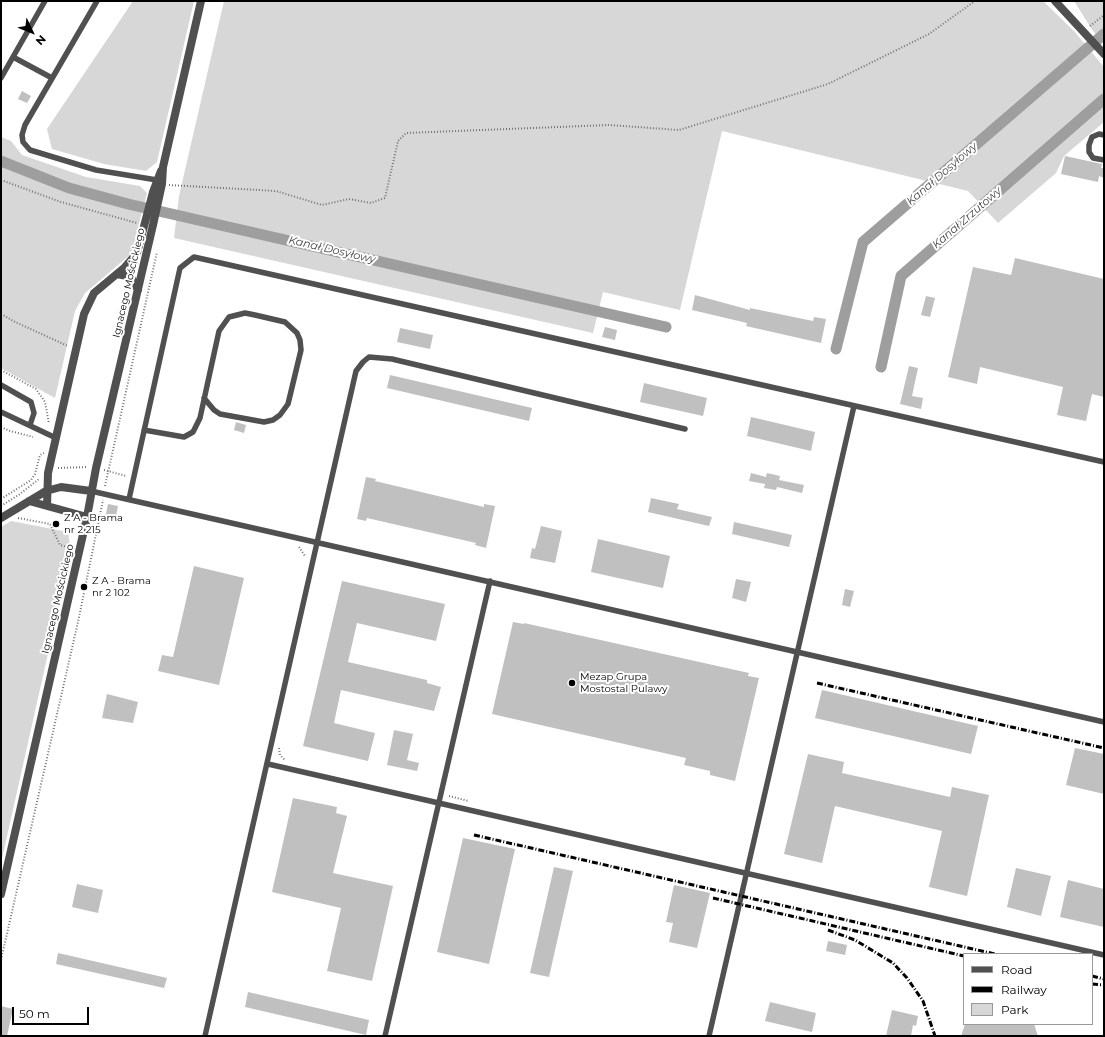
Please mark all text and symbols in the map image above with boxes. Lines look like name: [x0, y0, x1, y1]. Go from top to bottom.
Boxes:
north arrow: [12, 12, 52, 52]
text: N: [33, 32, 49, 48]
water label: Kanał Dosyłowy: [904, 140, 980, 208]
water label: Kanał Zrzutowy: [930, 184, 1004, 252]
street label: Ignacego Mościckiego: [111, 227, 147, 339]
water label: Kanał Dosyłowy: [287, 234, 377, 266]
place label: Z A - Brama nr 2 215: [64, 512, 123, 536]
marker: Z A - Brama nr 2 215: [51, 519, 61, 529]
street label: Ignacego Mościckiego: [40, 543, 76, 655]
place label: Z A - Brama nr 2 102: [92, 575, 151, 598]
marker: Z A - Brama nr 2 102: [79, 582, 89, 592]
place label: Mezap Grupa Mostostal Pulawy: [580, 671, 667, 694]
marker: Mezap Grupa Mostostal Pulawy: [567, 678, 577, 688]
legend: [963, 953, 1093, 1025]
text: Road: [1001, 962, 1032, 977]
text: Railway: [1001, 982, 1047, 997]
scale bar: [14, 999, 91, 1025]
text: Park: [1001, 1002, 1028, 1017]
text: 50 m: [19, 1006, 50, 1021]

